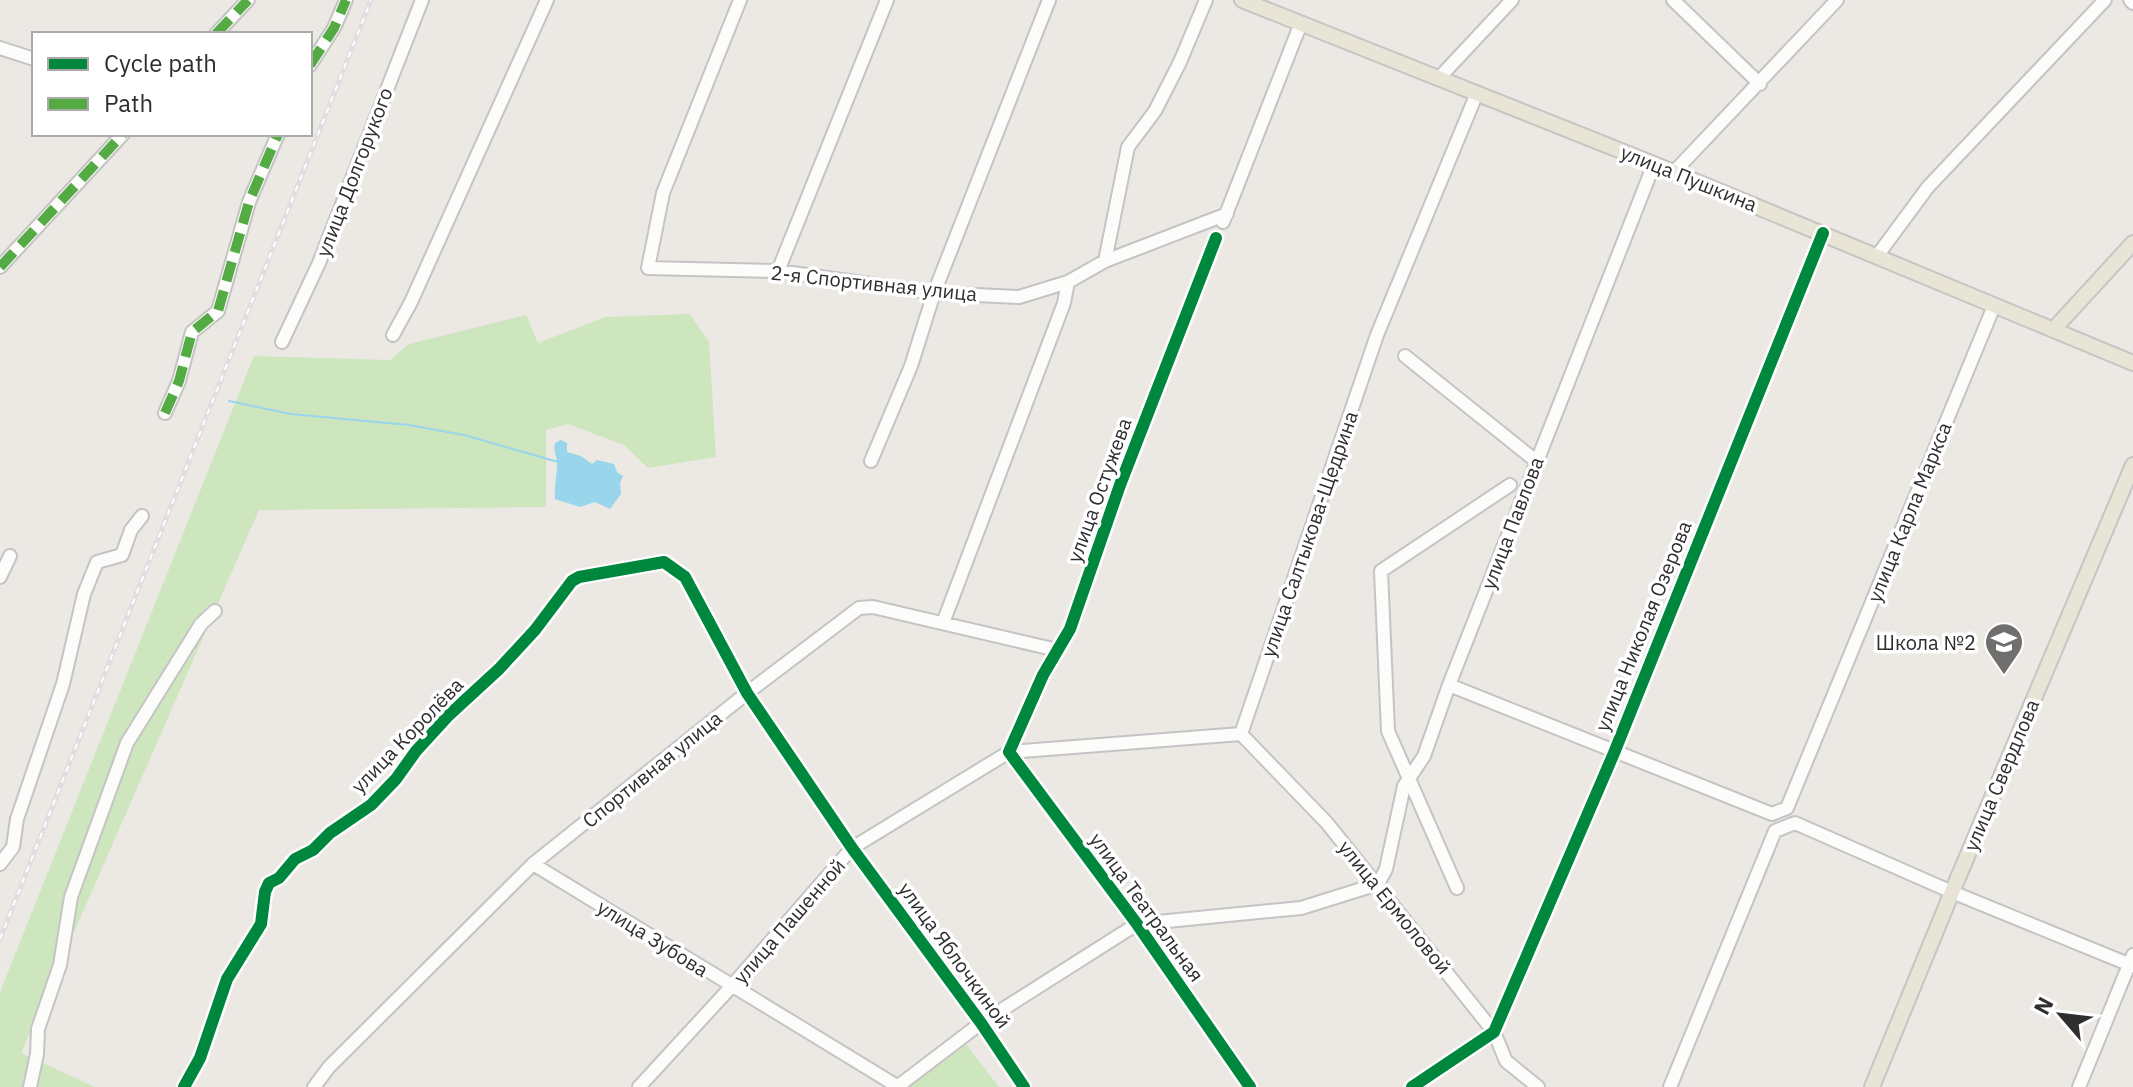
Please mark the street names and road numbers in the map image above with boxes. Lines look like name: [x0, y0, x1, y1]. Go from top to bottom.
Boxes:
street label: улица Долгорукого: [309, 83, 399, 261]
street label: улица Пушкина: [1617, 138, 1762, 218]
street label: 2-я Спортивная улица: [769, 259, 979, 307]
street label: улица Салтыкова-Щедрина: [1254, 407, 1364, 661]
street label: улица Остужева: [1060, 414, 1138, 566]
street label: улица Карла Маркса: [1860, 418, 1958, 606]
street label: улица Павлова: [1474, 453, 1550, 593]
street label: улица Николая Озерова: [1588, 516, 1698, 735]
street label: улица Королёва: [345, 671, 469, 799]
street label: улица Свердлова: [1957, 695, 2045, 855]
street label: Спортивная улица: [577, 704, 728, 834]
street label: улица Театральная: [1084, 827, 1210, 987]
street label: улица Ермоловой: [1333, 834, 1457, 980]
street label: улица Пашенной: [727, 852, 851, 990]
street label: улица Яблочкиной: [893, 876, 1017, 1034]
street label: улица Зубова: [592, 893, 714, 983]

